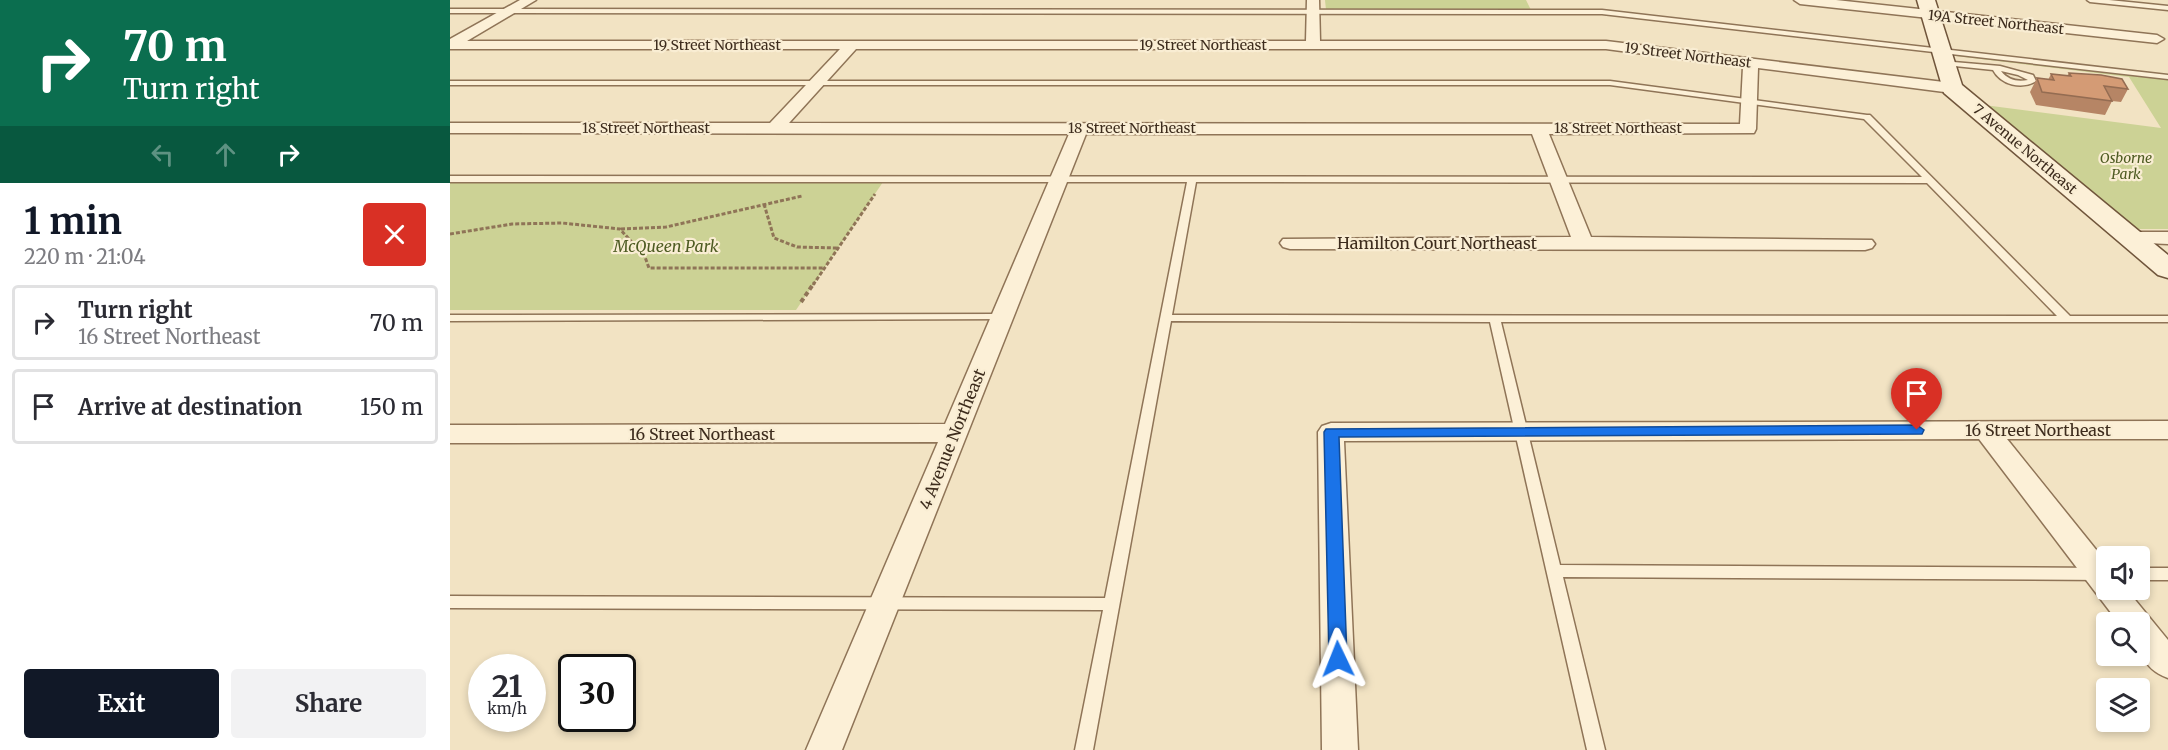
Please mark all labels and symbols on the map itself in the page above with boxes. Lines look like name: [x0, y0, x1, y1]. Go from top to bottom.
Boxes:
street label: 19A Street Northeast: [1927, 6, 2066, 38]
street label: 19 Street Northeast: [653, 36, 781, 54]
street label: 19 Street Northeast: [1139, 36, 1267, 54]
street label: 19 Street Northeast: [1624, 38, 1753, 72]
street label: 7 Avenue Northeast: [1969, 100, 2081, 198]
street label: 18 Street Northeast: [582, 119, 710, 137]
street label: 18 Street Northeast: [1068, 119, 1196, 137]
street label: 18 Street Northeast: [1554, 119, 1682, 137]
park label: Osborne Park: [2100, 149, 2152, 183]
street label: Hamilton Court Northeast: [1337, 233, 1538, 253]
park label: McQueen Park: [612, 236, 719, 256]
street label: 4 Avenue Northeast: [915, 365, 990, 512]
pin: [1891, 368, 1942, 430]
street label: 16 Street Northeast: [1965, 420, 2112, 440]
street label: 16 Street Northeast: [629, 424, 776, 444]
position arrow: [1306, 627, 1370, 691]
speed limit sign: 30: [558, 654, 636, 732]

